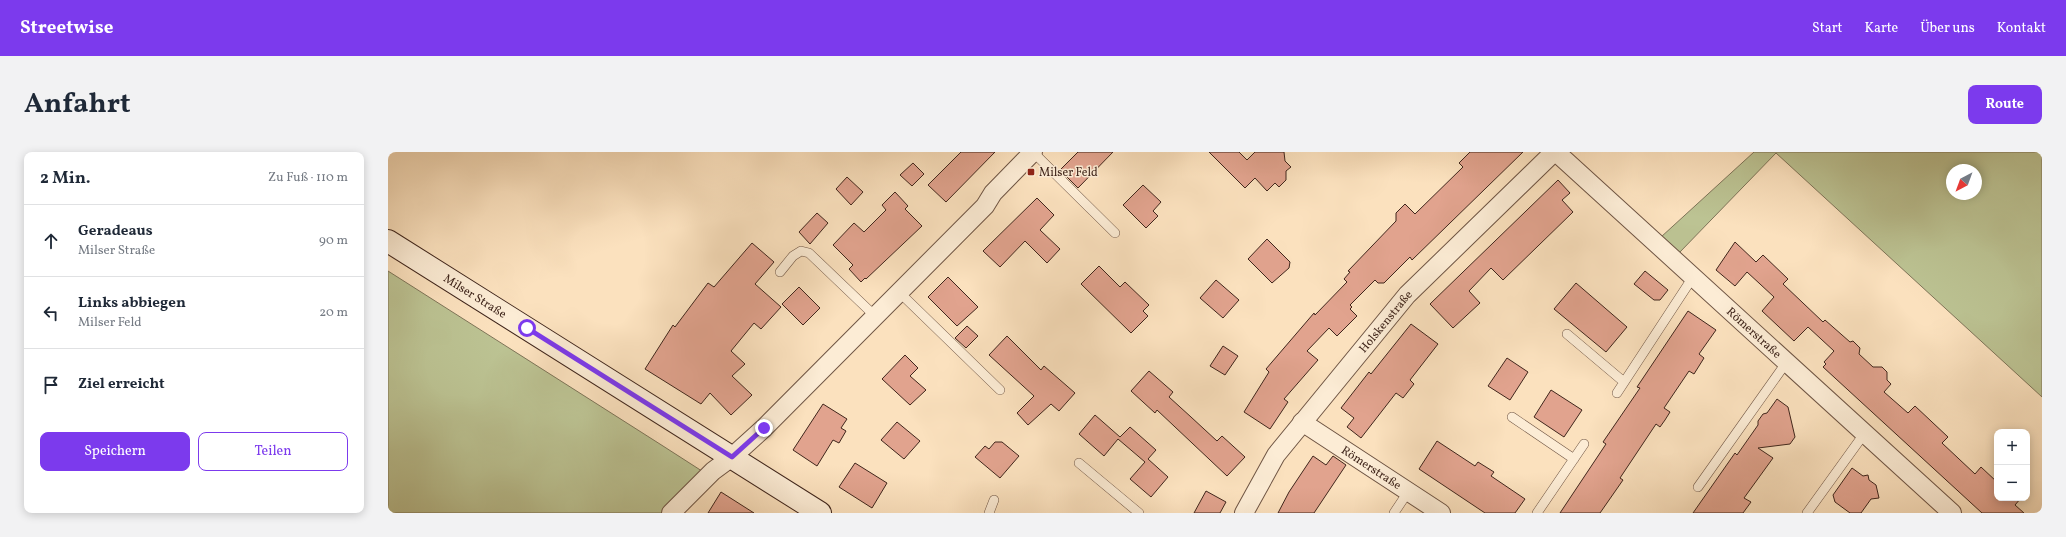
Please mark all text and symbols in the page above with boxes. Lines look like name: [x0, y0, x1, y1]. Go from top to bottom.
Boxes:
text: Streetwise: [20, 15, 113, 41]
text: Start: [1812, 19, 1842, 38]
text: Karte: [1864, 19, 1898, 38]
text: Über uns: [1920, 19, 1975, 38]
text: Kontakt: [1997, 19, 2046, 38]
text: Anfahrt: [24, 85, 131, 124]
button: Route: [1968, 85, 2042, 124]
north arrow: [1946, 164, 1982, 200]
place label: Milser Feld: [1039, 165, 1098, 181]
text: 2 Min.: [40, 167, 91, 190]
marker: Milser Feld: [1026, 167, 1036, 177]
text: Zu Fuß · 110 m: [268, 169, 348, 187]
text: Geradeaus: [78, 221, 153, 242]
icon: ahead: [40, 230, 62, 252]
text: 90 m: [319, 232, 348, 250]
text: Milser Straße: [78, 242, 155, 260]
street label: Milser Straße: [440, 271, 509, 323]
street label: Holskenstraße: [1356, 287, 1417, 357]
text: Links abbiegen: [78, 293, 186, 314]
icon: left: [40, 302, 62, 324]
text: 20 m: [319, 304, 348, 322]
street label: Römerstraße: [1723, 304, 1784, 363]
text: Milser Feld: [78, 314, 142, 332]
route start: [518, 319, 536, 337]
icon: arrive: [40, 374, 62, 396]
text: Ziel erreicht: [78, 374, 165, 395]
route end: [755, 419, 773, 437]
map controls: [1994, 429, 2030, 501]
button: +: [1994, 429, 2030, 465]
button: Speichern: [40, 432, 190, 471]
button: Teilen: [198, 432, 348, 471]
street label: Römerstraße: [1338, 443, 1404, 494]
button: −: [1994, 465, 2030, 501]

